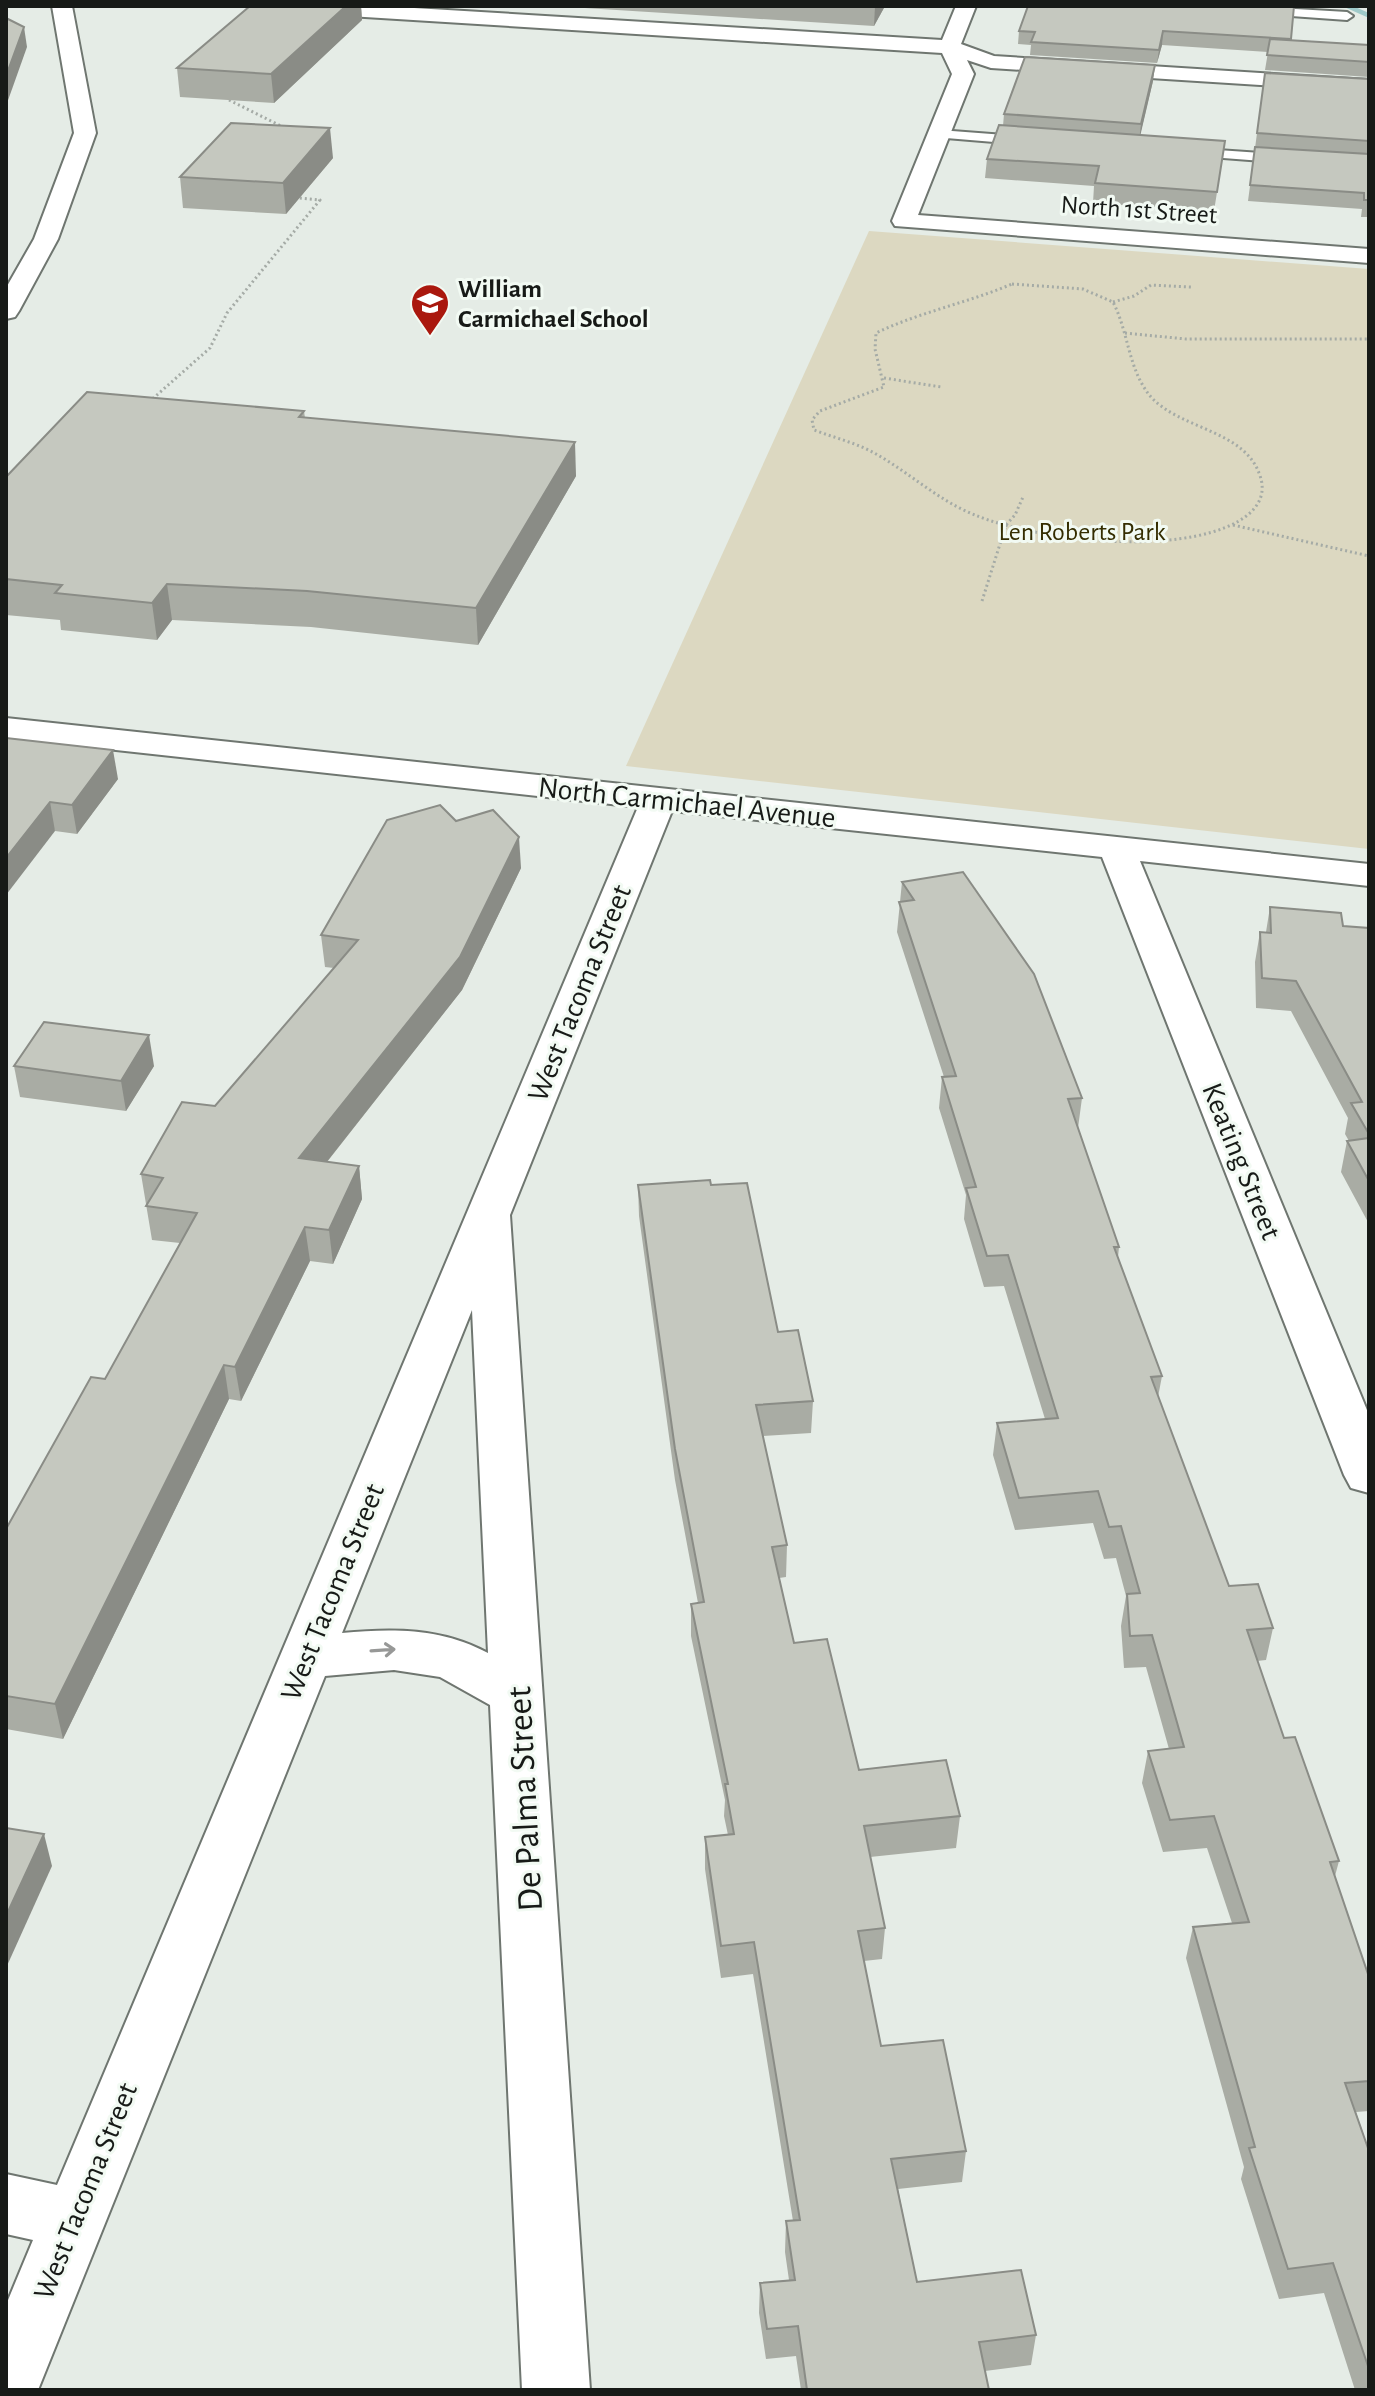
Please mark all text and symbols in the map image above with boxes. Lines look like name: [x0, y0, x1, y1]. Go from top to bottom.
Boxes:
street label: North 1st Street: [1060, 192, 1218, 228]
place label: William Carmichael School: [458, 276, 649, 332]
school or university icon: William Carmichael School: [409, 282, 451, 337]
park label: Len Roberts Park: [998, 519, 1166, 545]
street label: North Carmichael Avenue: [537, 772, 837, 834]
street label: West Tacoma Street: [523, 880, 637, 1106]
street label: Keating Street: [1196, 1079, 1286, 1244]
street label: West Tacoma Street: [276, 1479, 390, 1705]
one-way arrow: [369, 1642, 396, 1657]
street label: De Palma Street: [501, 1685, 549, 1912]
street label: West Tacoma Street: [29, 2078, 143, 2304]

